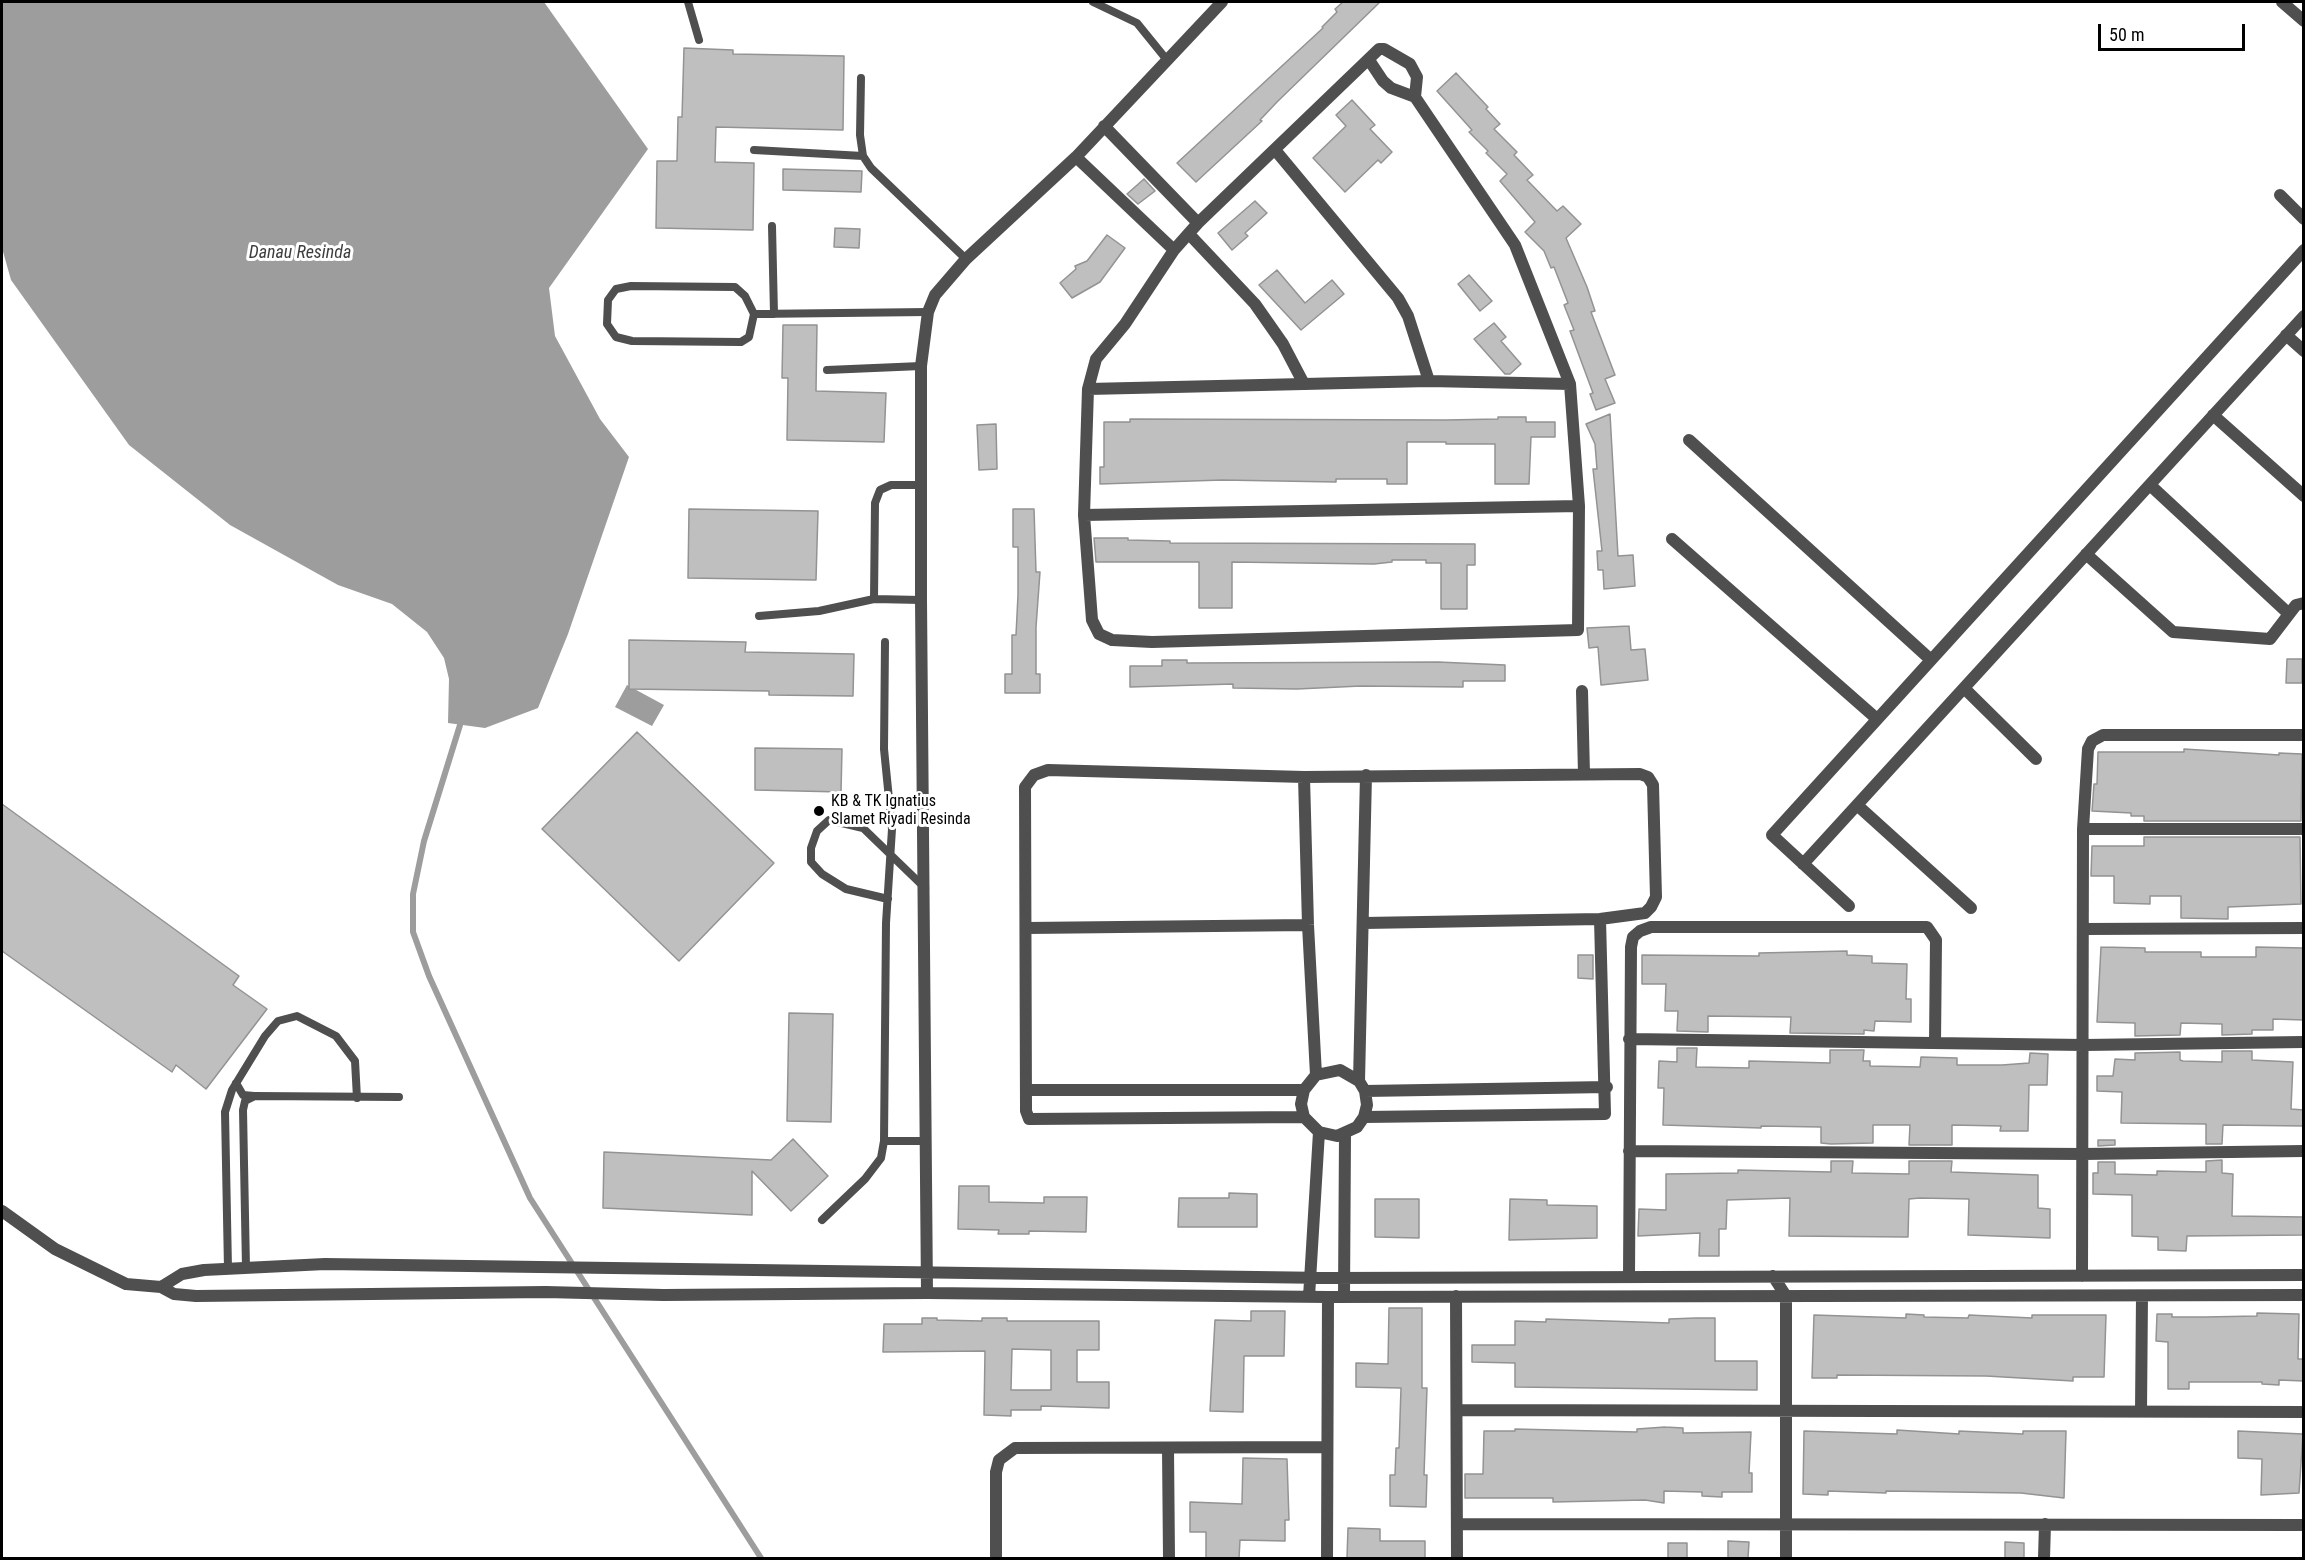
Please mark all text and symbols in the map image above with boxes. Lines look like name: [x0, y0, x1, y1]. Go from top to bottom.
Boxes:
scale bar: [2101, 12, 2248, 50]
text: 50 m: [2109, 24, 2144, 45]
water label: Danau Resinda: [249, 242, 351, 264]
place label: KB & TK Ignatius Slamet Riyadi Resinda: [831, 792, 971, 830]
marker: KB & TK Ignatius Slamet Riyadi Resinda: [812, 804, 826, 818]

